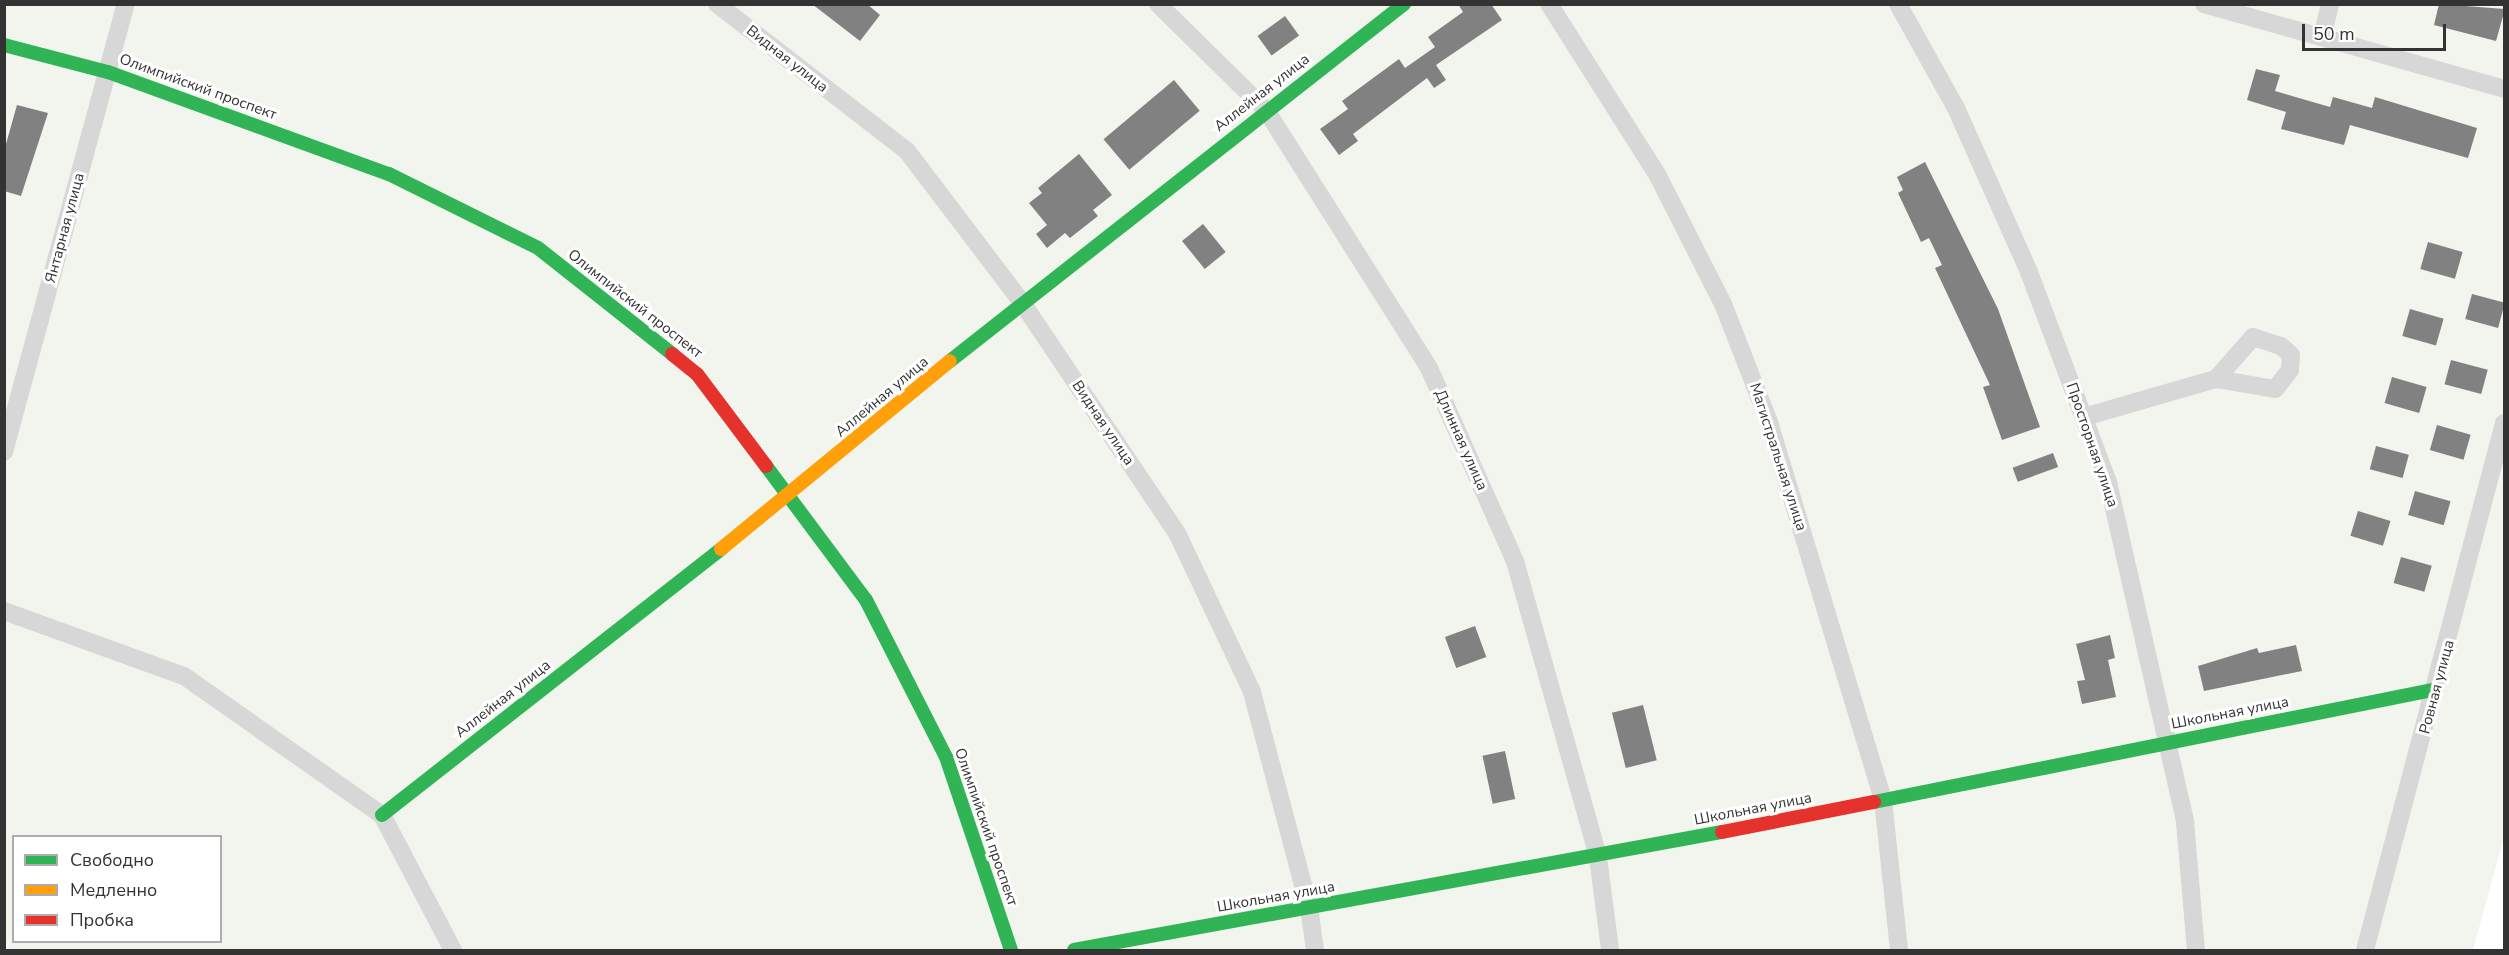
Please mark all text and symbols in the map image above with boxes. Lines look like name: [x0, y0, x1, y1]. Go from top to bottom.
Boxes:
scale bar: [2305, 12, 2449, 50]
street label: Видная улица: [743, 22, 831, 96]
text: 50 m: [2313, 22, 2355, 46]
street label: Олимпийский проспект: [117, 50, 279, 124]
street label: Аллейная улица: [1211, 50, 1313, 136]
street label: Янтарная улица: [42, 171, 88, 285]
street label: Олимпийский проспект: [564, 246, 706, 362]
street label: Аллейная улица: [832, 353, 932, 441]
street label: Видная улица: [1068, 377, 1138, 469]
street label: Просторная улица: [2062, 380, 2122, 510]
street label: Магистральная улица: [1746, 381, 1810, 533]
street label: Длинная улица: [1431, 387, 1491, 493]
street label: Ровная улица: [2416, 638, 2458, 736]
street label: Аллейная улица: [452, 656, 554, 742]
street label: Школьная улица: [2170, 693, 2290, 733]
street label: Олимпийский проспект: [950, 746, 1022, 908]
street label: Школьная улица: [1693, 789, 1813, 829]
legend: [12, 835, 222, 943]
text: Свободно: [70, 848, 154, 872]
text: Медленно: [70, 878, 157, 902]
street label: Школьная улица: [1216, 878, 1336, 916]
text: Пробка: [70, 908, 134, 932]

